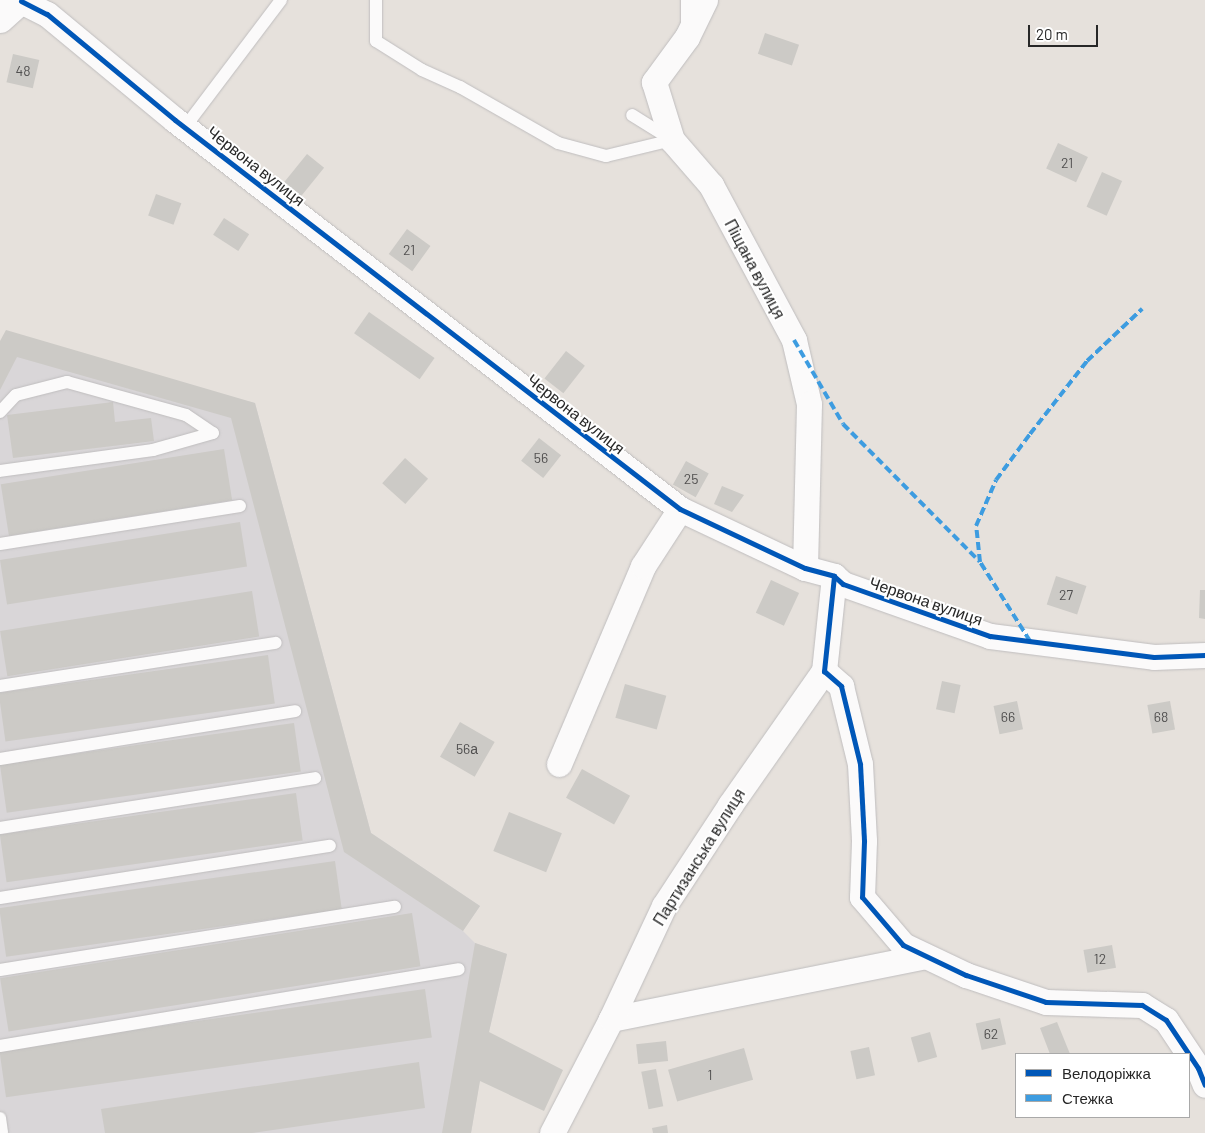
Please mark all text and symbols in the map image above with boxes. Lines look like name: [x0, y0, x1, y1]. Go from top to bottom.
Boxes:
scale bar: [1030, 15, 1100, 47]
text: 20 m: [1036, 25, 1068, 43]
house number: 48: [15, 63, 31, 79]
street label: Червона вулиця: [203, 122, 309, 210]
house number: 21: [1061, 155, 1073, 171]
street label: Піщана вулиця: [721, 216, 789, 322]
house number: 21: [403, 242, 415, 258]
street label: Червона вулиця: [523, 370, 629, 458]
house number: 56: [534, 450, 548, 466]
house number: 25: [684, 471, 698, 487]
street label: Червона вулиця: [867, 573, 985, 629]
house number: 27: [1059, 587, 1073, 603]
house number: 66: [1001, 709, 1015, 725]
house number: 68: [1154, 709, 1168, 725]
house number: 56а: [456, 741, 478, 757]
street label: Партизанська вулиця: [649, 785, 749, 929]
house number: 12: [1094, 951, 1106, 967]
house number: 62: [984, 1026, 998, 1042]
legend: [1015, 1053, 1190, 1118]
text: Велодоріжка: [1062, 1064, 1151, 1082]
house number: 1: [708, 1067, 712, 1083]
text: Стежка: [1062, 1089, 1113, 1107]

